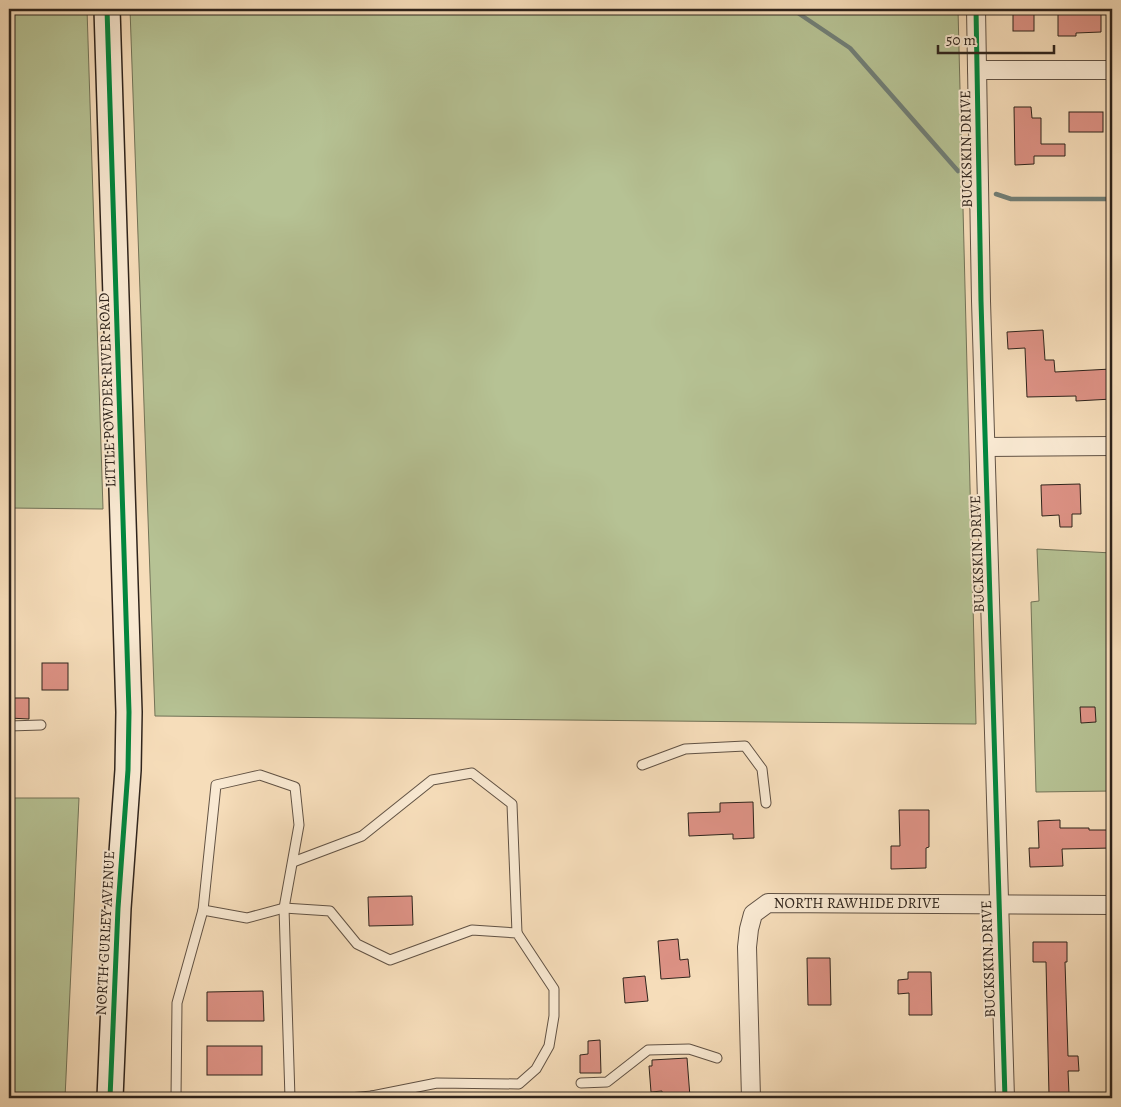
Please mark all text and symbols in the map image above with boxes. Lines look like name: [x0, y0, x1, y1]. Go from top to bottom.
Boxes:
scale bar: [938, 22, 1055, 54]
text: 50 m: [946, 30, 976, 50]
street label: BUCKSKIN DRIVE: [955, 90, 977, 208]
street label: LITTLE POWDER RIVER ROAD: [94, 292, 120, 488]
street label: BUCKSKIN DRIVE: [965, 495, 989, 613]
street label: NORTH GURLEY AVENUE: [91, 850, 119, 1016]
street label: NORTH RAWHIDE DRIVE: [774, 893, 940, 913]
street label: BUCKSKIN DRIVE: [976, 900, 1000, 1018]

